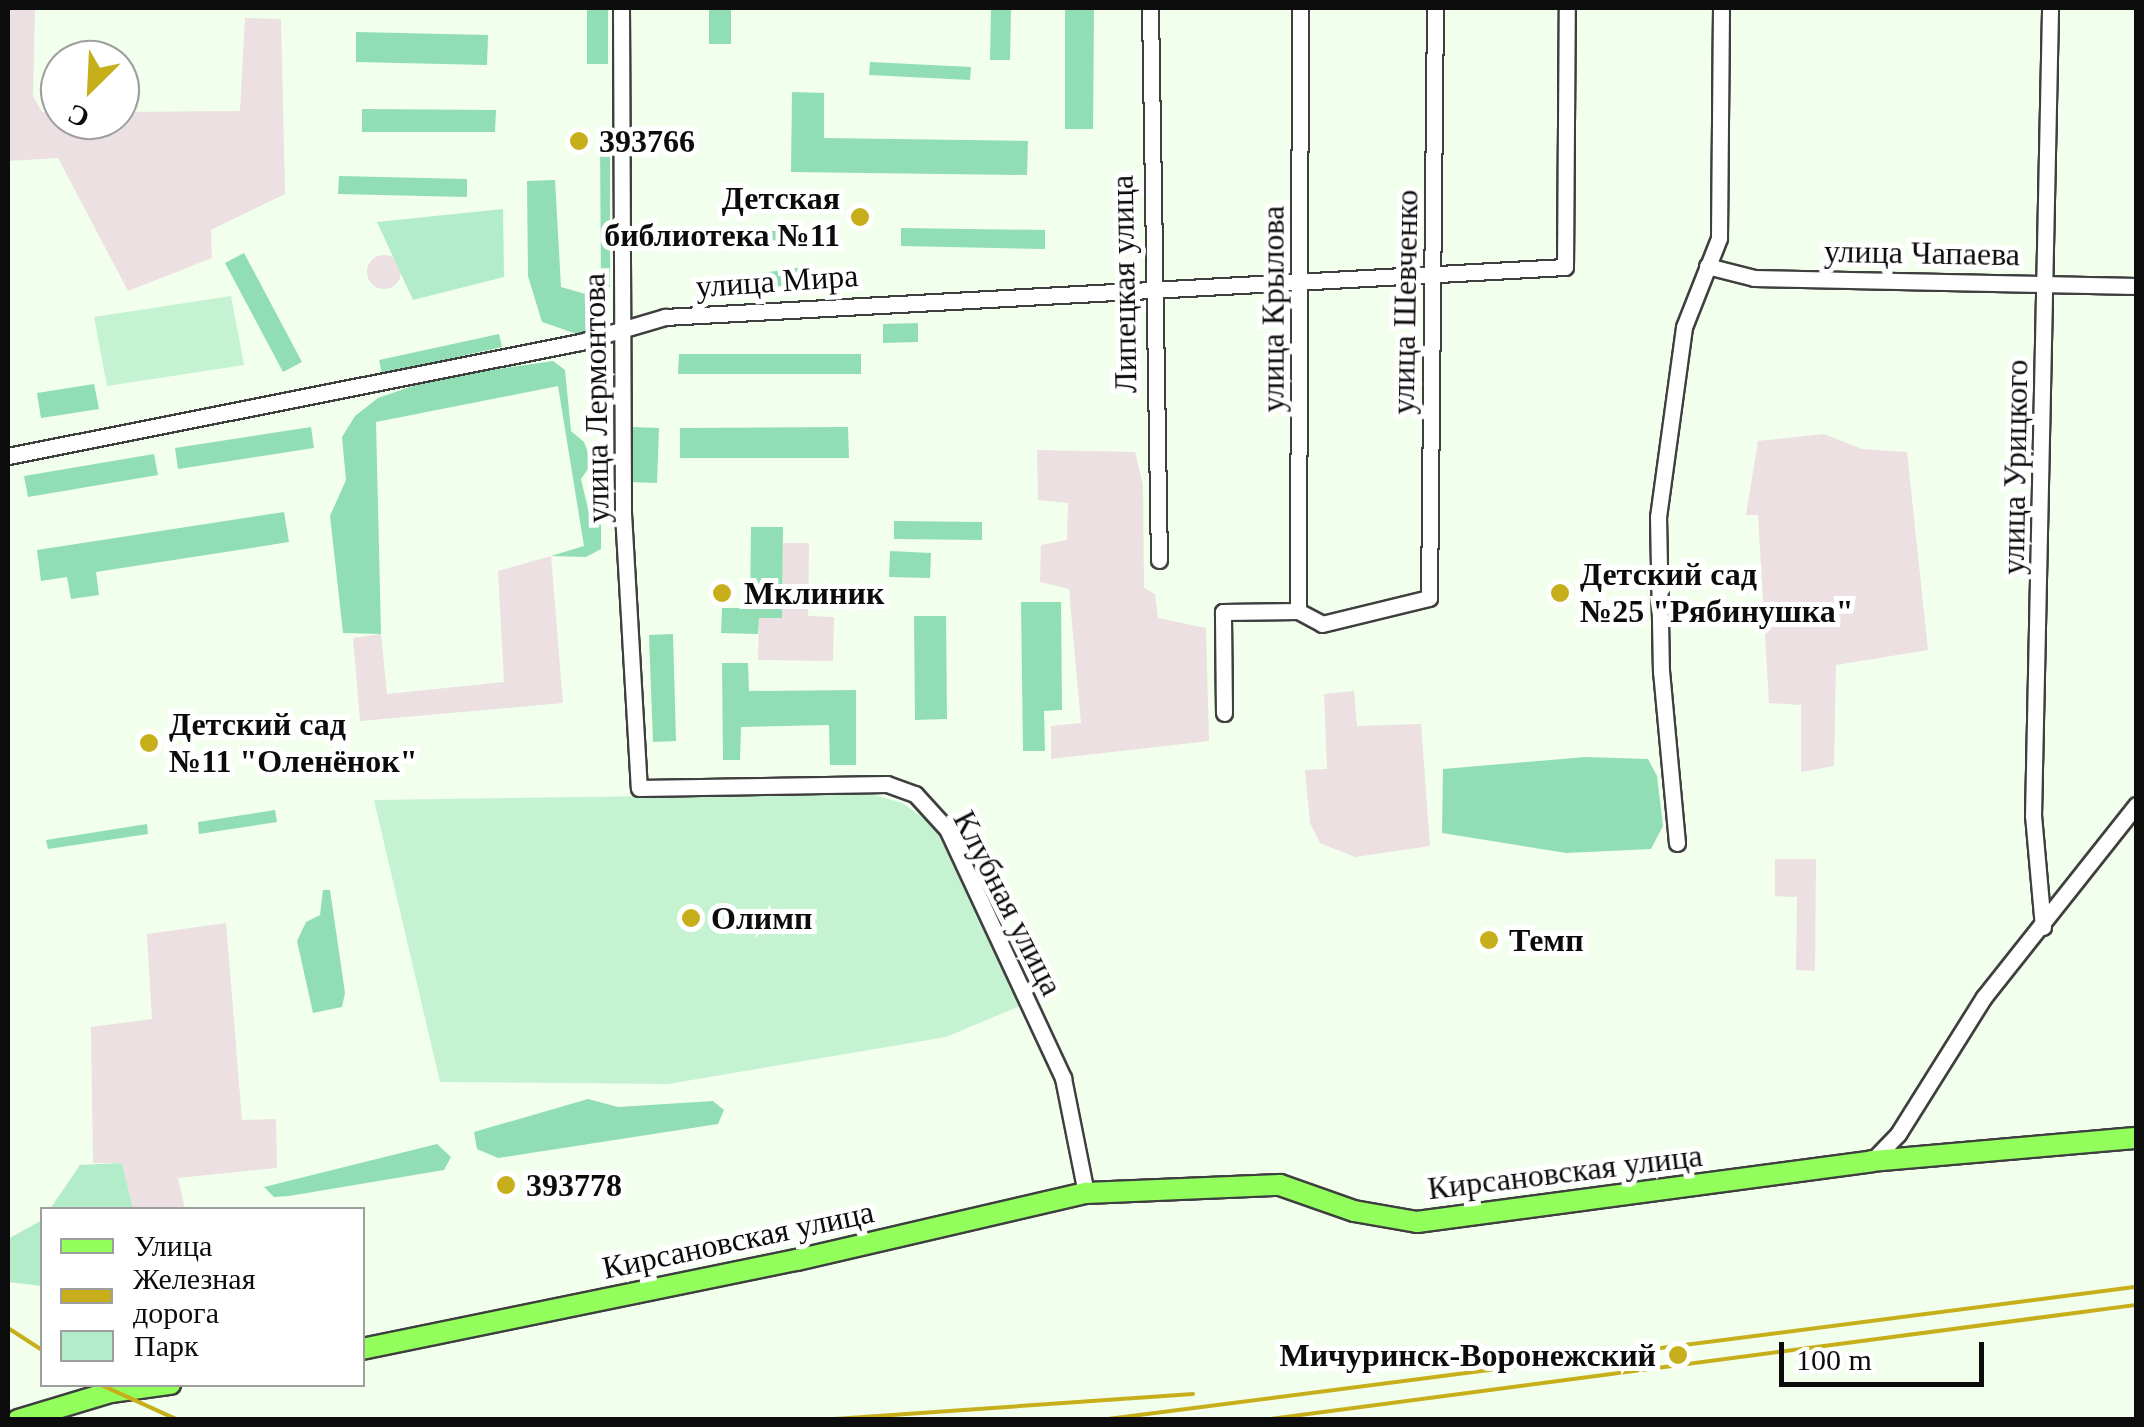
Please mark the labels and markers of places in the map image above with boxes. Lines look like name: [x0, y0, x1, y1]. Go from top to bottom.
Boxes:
place label: 393766: [599, 122, 695, 160]
marker: 393766: [568, 130, 590, 152]
place label: Детская библиотека №11: [604, 180, 840, 255]
marker: Детская библиотека №11: [849, 206, 871, 228]
place label: Детский сад №25 "Рябинушка": [1580, 556, 1854, 631]
place label: Мклиник: [744, 574, 884, 612]
marker: Мклиник: [709, 580, 735, 606]
marker: Детский сад №25 "Рябинушка": [1549, 582, 1571, 604]
place label: Детский сад №11 "Оленёнок": [169, 706, 417, 781]
marker: Детский сад №11 "Оленёнок": [138, 732, 160, 754]
place label: Олимп: [711, 899, 813, 937]
marker: Олимп: [680, 907, 702, 929]
place label: Темп: [1509, 921, 1584, 959]
marker: Темп: [1478, 929, 1500, 951]
place label: 393778: [526, 1166, 622, 1204]
marker: 393778: [495, 1174, 517, 1196]
place label: Мичуринск-Воронежский: [1279, 1336, 1656, 1374]
marker: Мичуринск-Воронежский: [1665, 1342, 1691, 1368]

